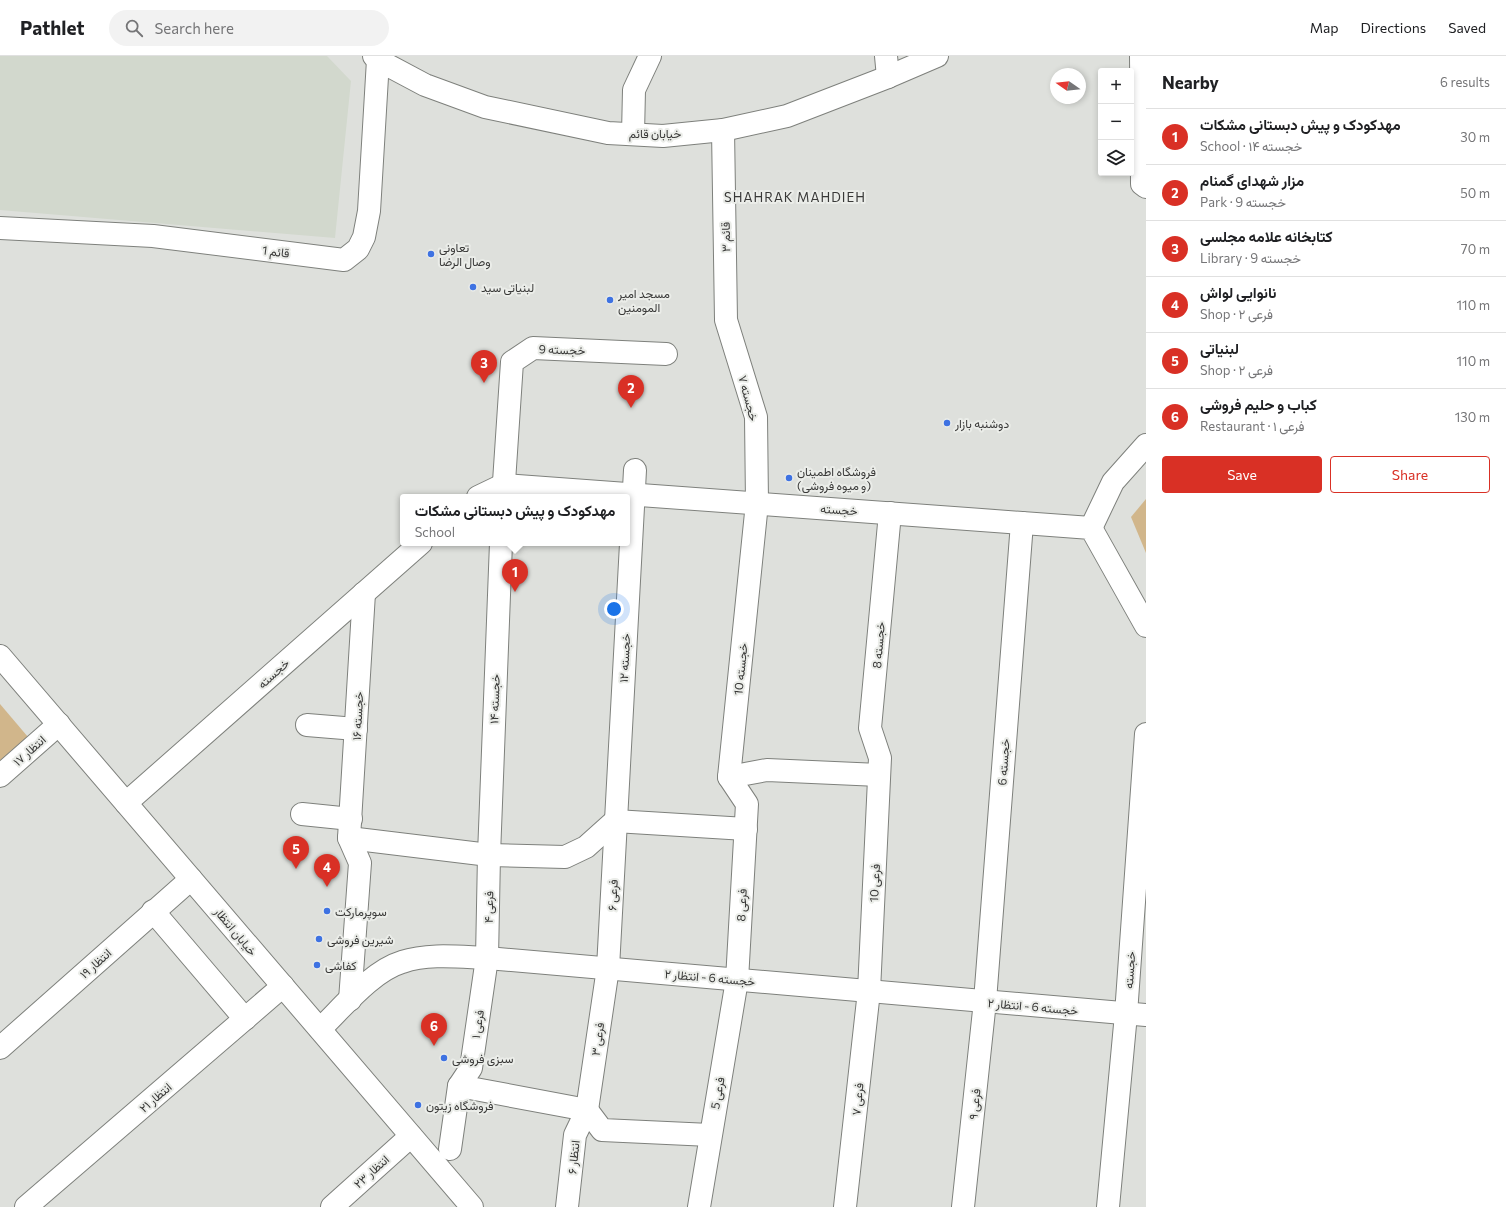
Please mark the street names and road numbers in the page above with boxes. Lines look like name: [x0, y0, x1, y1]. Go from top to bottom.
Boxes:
street label: خیابان قائم: [629, 126, 681, 142]
street label: قائم ۳: [718, 222, 734, 252]
street label: قائم 1: [261, 242, 290, 262]
street label: خجسته 9: [538, 341, 586, 358]
street label: خجسته ۷: [735, 374, 762, 423]
street label: خجسته: [820, 501, 858, 518]
street label: خجسته 8: [869, 621, 888, 669]
street label: خجسته ۱۲: [616, 633, 633, 683]
street label: خجسته 10: [730, 642, 751, 696]
street label: خجسته: [255, 655, 292, 691]
street label: خجسته ۱۴: [486, 674, 503, 724]
street label: خجسته ۱۶: [349, 691, 366, 741]
street label: انتظار ۱۷: [10, 732, 49, 770]
street label: خجسته 6: [994, 738, 1013, 786]
street label: فرعی 10: [866, 863, 884, 903]
street label: فرعی ۶: [604, 879, 622, 911]
street label: فرعی 8: [733, 888, 751, 922]
street label: فرعی ۴: [481, 891, 497, 923]
street label: خیابان انتظار: [210, 903, 260, 959]
street label: انتظار ۱۹: [76, 945, 115, 982]
street label: خجسته: [1121, 951, 1138, 989]
street label: خجسته 6 - انتظار ۲: [664, 966, 756, 990]
street label: خجسته 6 - انتظار ۲: [987, 995, 1079, 1019]
street label: فرعی ۱: [468, 1009, 488, 1040]
street label: فرعی ۳: [588, 1021, 608, 1057]
street label: فرعی 5: [707, 1076, 729, 1111]
street label: انتظار ۲۱: [136, 1079, 175, 1116]
street label: فرعی ۷: [848, 1082, 868, 1116]
street label: فرعی ۹: [965, 1088, 985, 1121]
street label: انتظار ۶: [564, 1139, 584, 1175]
street label: انتظار ۲۳: [351, 1152, 393, 1192]

